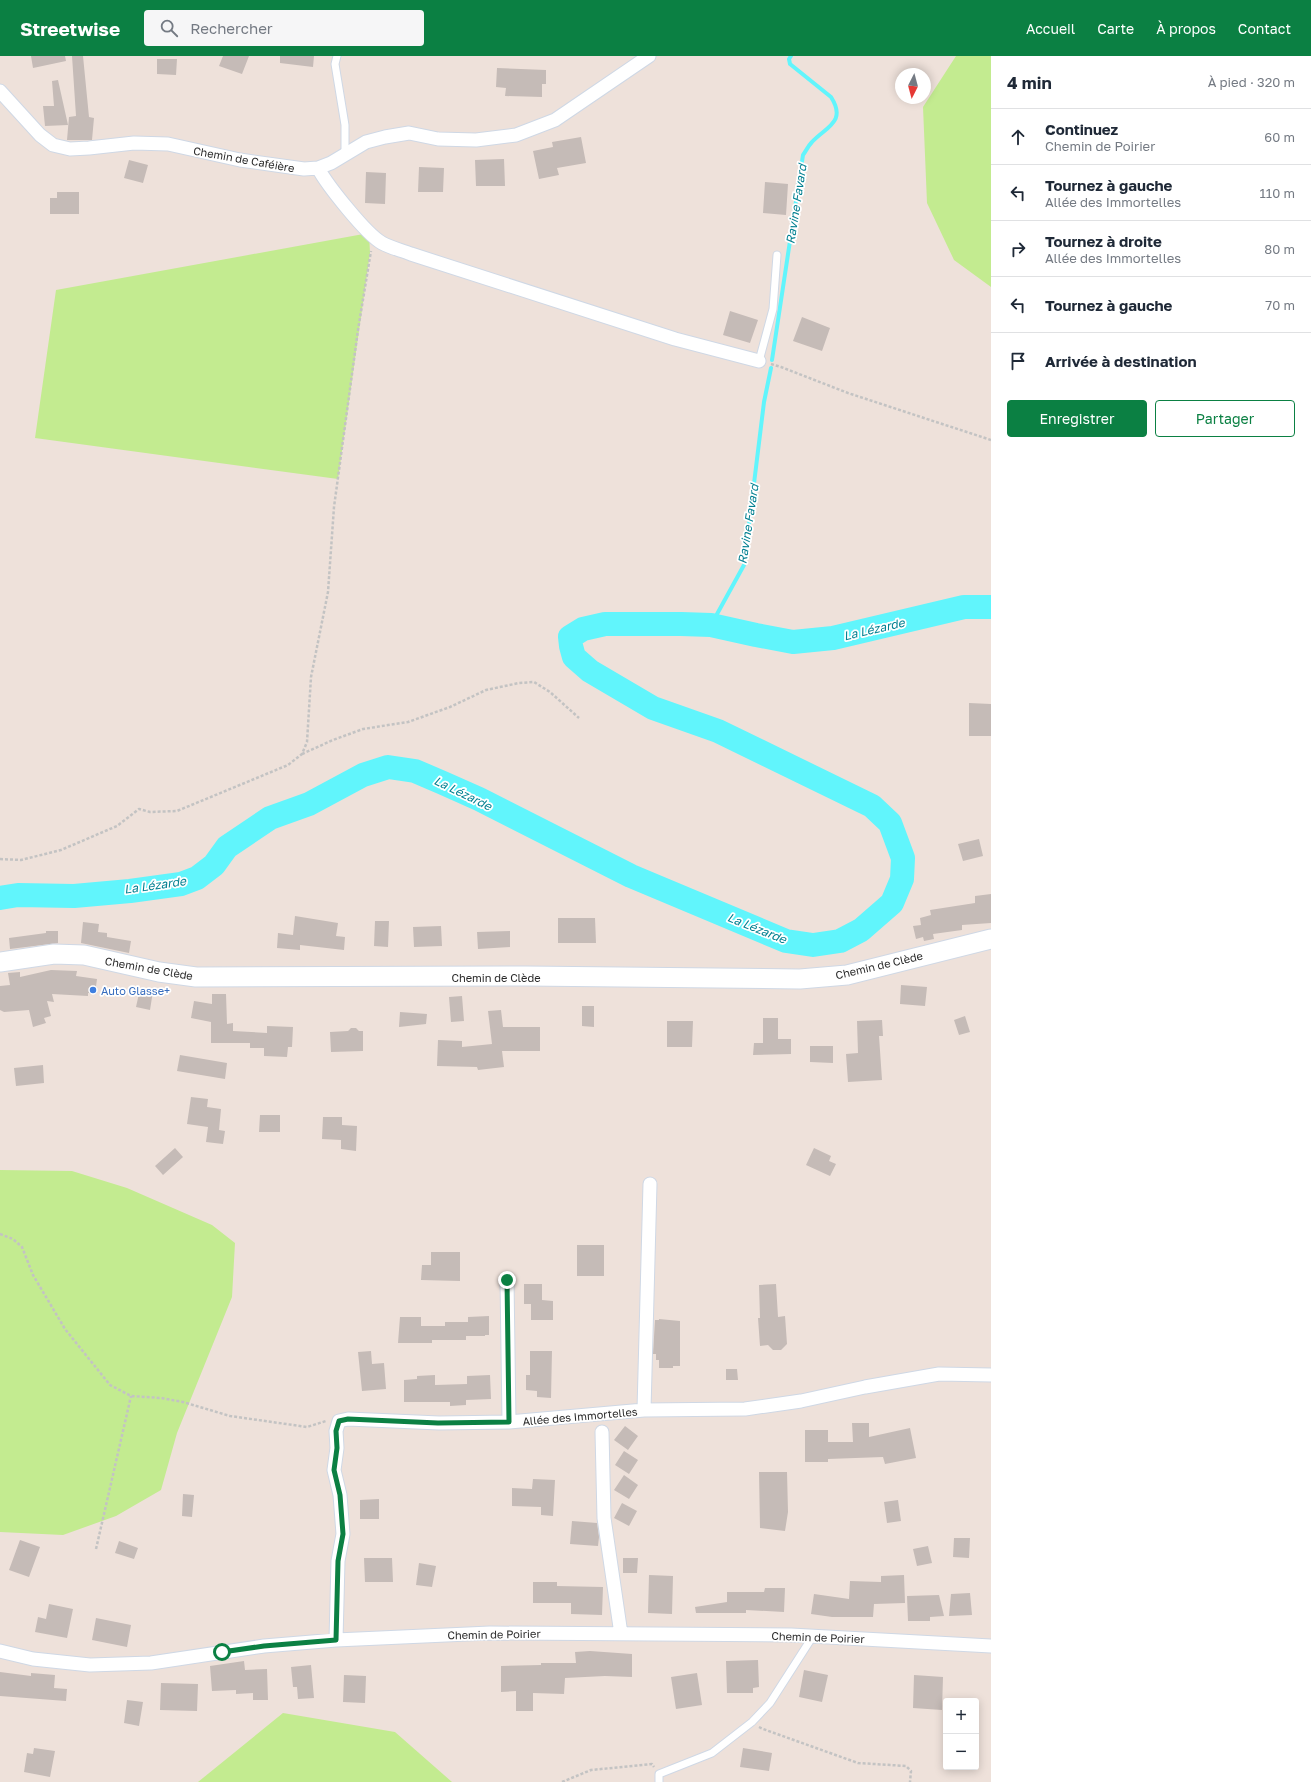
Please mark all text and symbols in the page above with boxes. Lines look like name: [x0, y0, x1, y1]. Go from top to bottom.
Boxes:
search box: [144, 10, 424, 46]
text: Streetwise: [20, 17, 120, 40]
icon: search: [158, 17, 180, 39]
text: Rechercher: [190, 19, 273, 37]
text: Accueil: [1026, 20, 1075, 37]
text: Carte: [1097, 20, 1134, 37]
text: À propos: [1156, 20, 1216, 37]
text: Contact: [1238, 20, 1291, 37]
north arrow: [895, 68, 931, 104]
text: 4 min: [1007, 72, 1052, 93]
text: À pied · 320 m: [1208, 74, 1295, 90]
text: Continuez: [1045, 120, 1118, 138]
icon: ahead: [1007, 126, 1029, 148]
text: 60 m: [1264, 129, 1295, 145]
text: Chemin de Poirier: [1045, 138, 1155, 154]
street label: Chemin de Caféière: [192, 144, 296, 174]
water label: Ravine Favard: [782, 162, 810, 245]
text: Tournez à gauche: [1045, 176, 1172, 194]
icon: left: [1007, 182, 1029, 204]
text: 110 m: [1260, 185, 1295, 201]
text: Allée des Immortelles: [1045, 194, 1181, 210]
text: Tournez à droite: [1045, 232, 1162, 250]
icon: right: [1007, 238, 1029, 260]
text: 80 m: [1264, 241, 1295, 257]
text: Allée des Immortelles: [1045, 250, 1181, 266]
icon: left: [1007, 294, 1029, 316]
text: Tournez à gauche: [1045, 296, 1172, 314]
text: 70 m: [1265, 297, 1295, 313]
icon: arrive: [1007, 350, 1029, 372]
text: Arrivée à destination: [1045, 352, 1197, 370]
button: Enregistrer: [1007, 400, 1147, 437]
button: Partager: [1155, 400, 1295, 437]
water label: Ravine Favard: [734, 482, 762, 565]
water label: La Lézarde: [842, 614, 907, 643]
water label: La Lézarde: [432, 773, 495, 814]
water label: La Lézarde: [123, 873, 188, 897]
water label: La Lézarde: [725, 909, 790, 947]
street label: Chemin de Clède: [834, 949, 924, 981]
street label: Chemin de Clède: [104, 954, 194, 982]
street label: Chemin de Clède: [451, 971, 541, 984]
place label: Auto Glasse+: [101, 984, 170, 997]
marker: Auto Glasse+: [88, 985, 98, 995]
route end: [498, 1271, 516, 1289]
street label: Allée des Immortelles: [522, 1404, 638, 1427]
street label: Chemin de Poirier: [447, 1627, 541, 1641]
street label: Chemin de Poirier: [771, 1629, 866, 1645]
route start: [213, 1643, 231, 1661]
map controls: [943, 1698, 979, 1770]
button: +: [943, 1698, 979, 1734]
button: −: [943, 1734, 979, 1770]

